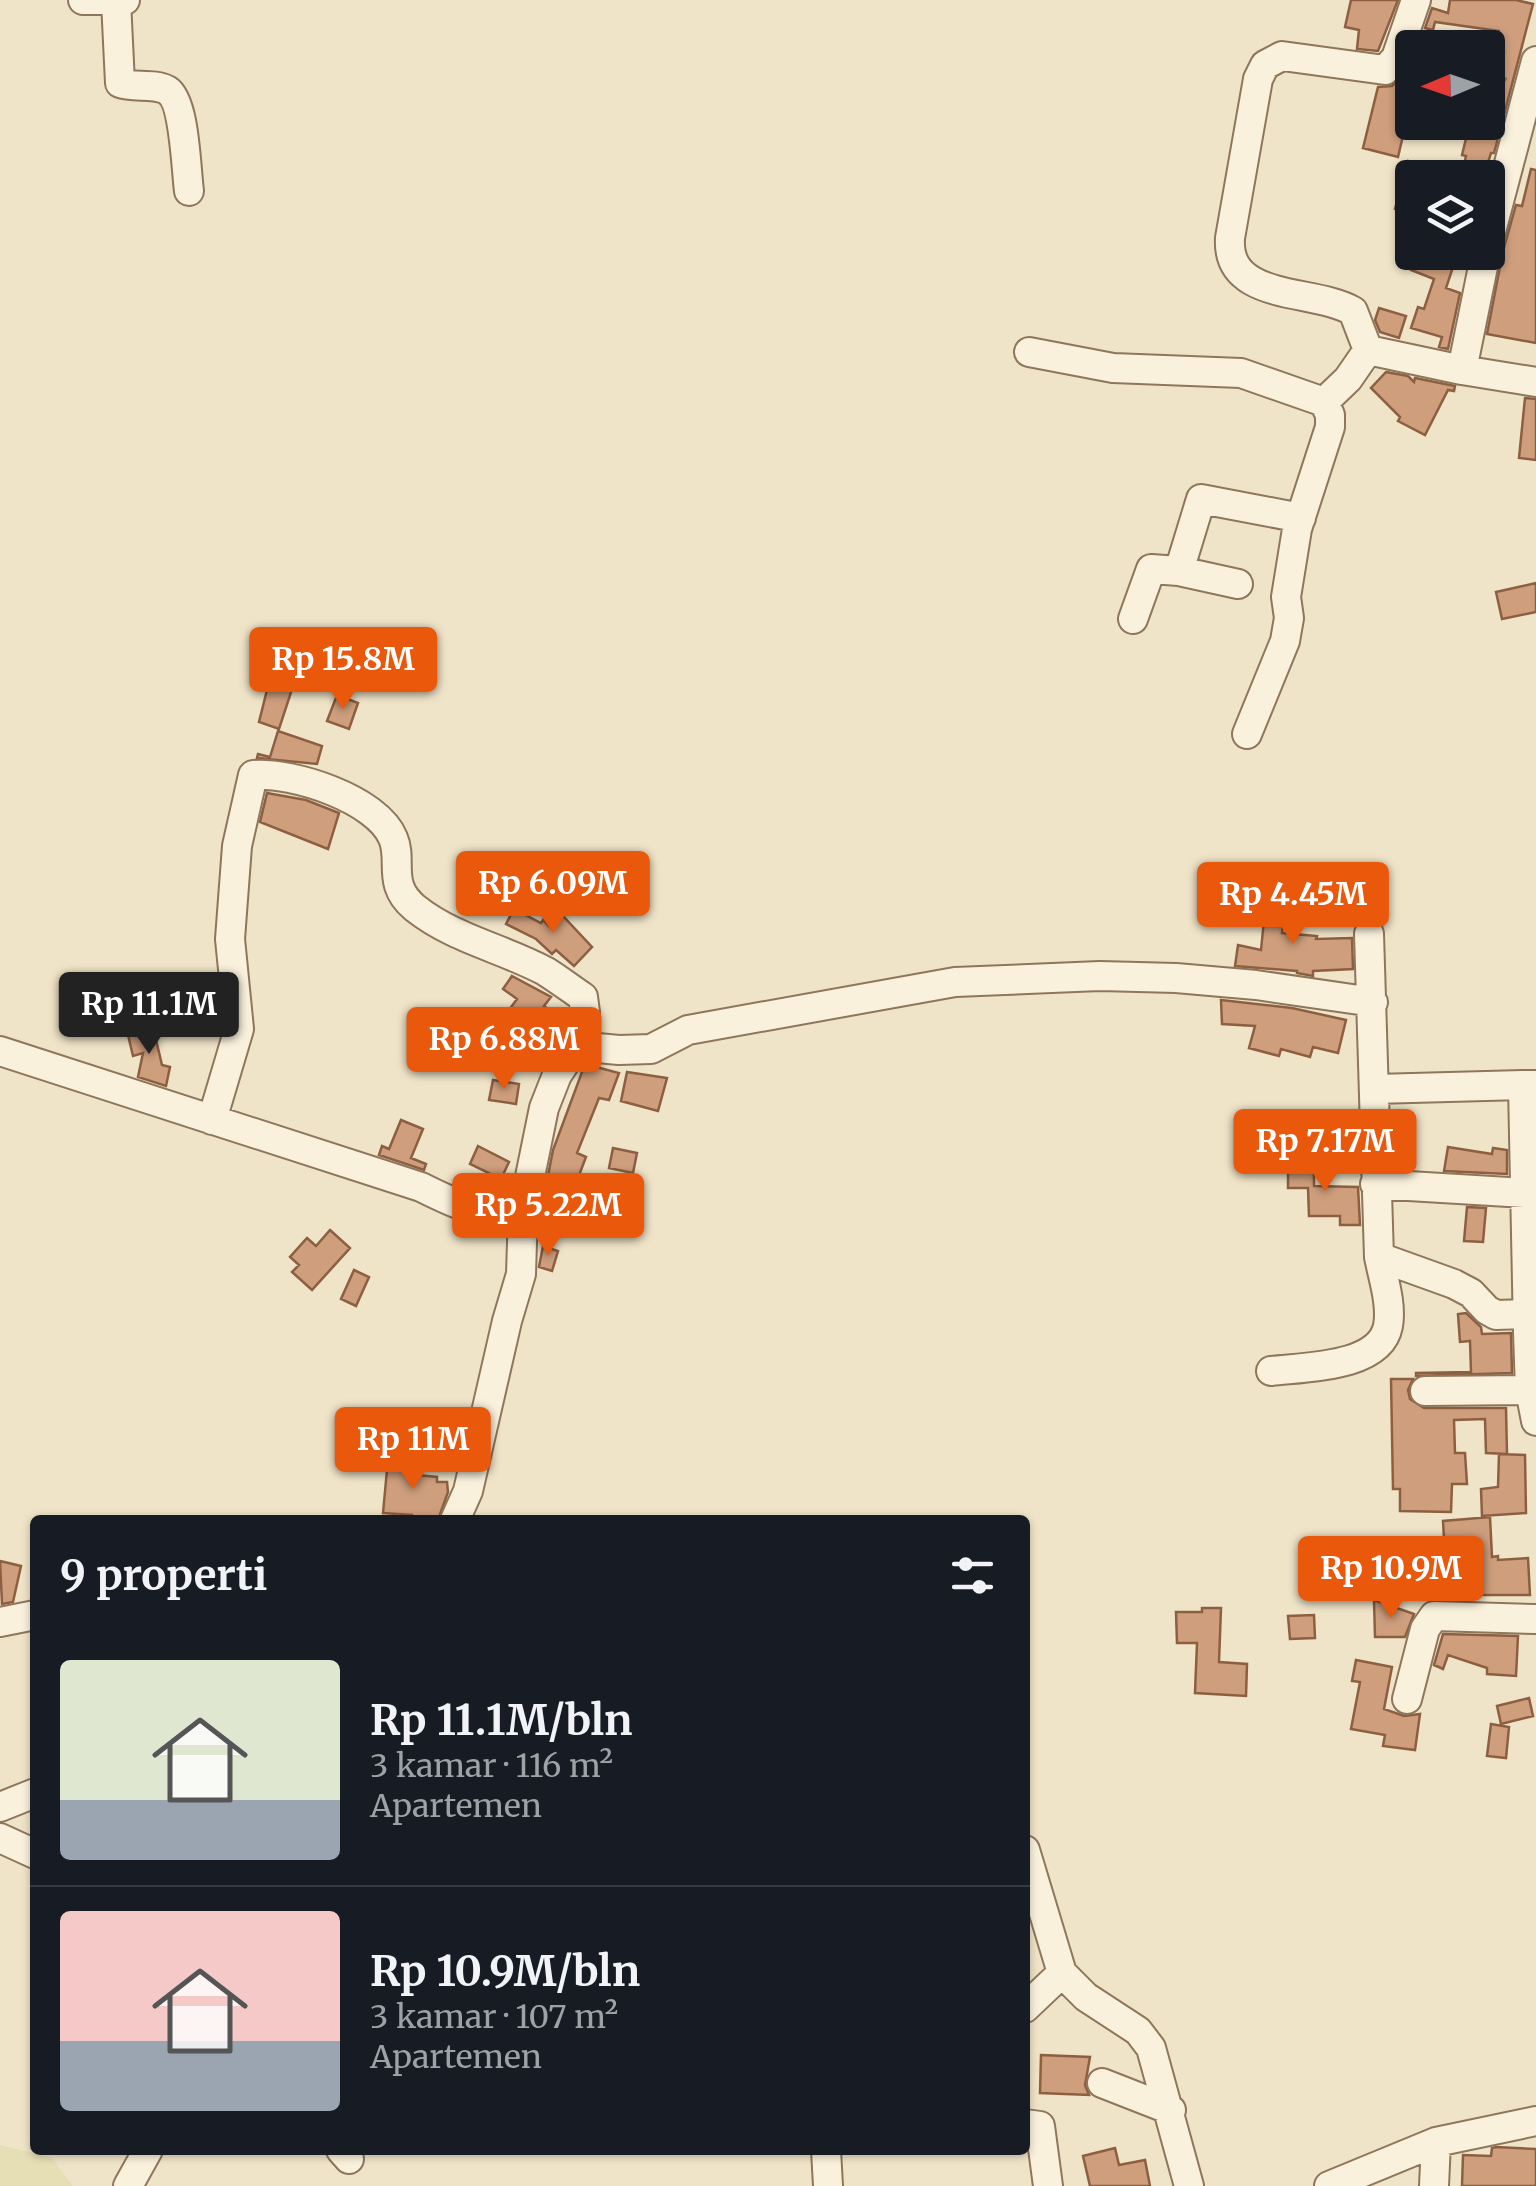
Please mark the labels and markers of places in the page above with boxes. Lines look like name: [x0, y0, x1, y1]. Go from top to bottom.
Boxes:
pin: Rp 15.8M: [240, 627, 446, 712]
pin: Rp 6.09M: [450, 851, 656, 936]
pin: Rp 4.45M: [1190, 862, 1396, 947]
pin: Rp 11.1M: [46, 972, 252, 1057]
pin: Rp 6.88M: [401, 1007, 607, 1092]
pin: Rp 7.17M: [1222, 1109, 1428, 1194]
pin: Rp 5.22M: [445, 1173, 651, 1258]
pin: Rp 11M: [332, 1407, 494, 1492]
pin: Rp 10.9M: [1288, 1536, 1494, 1621]

